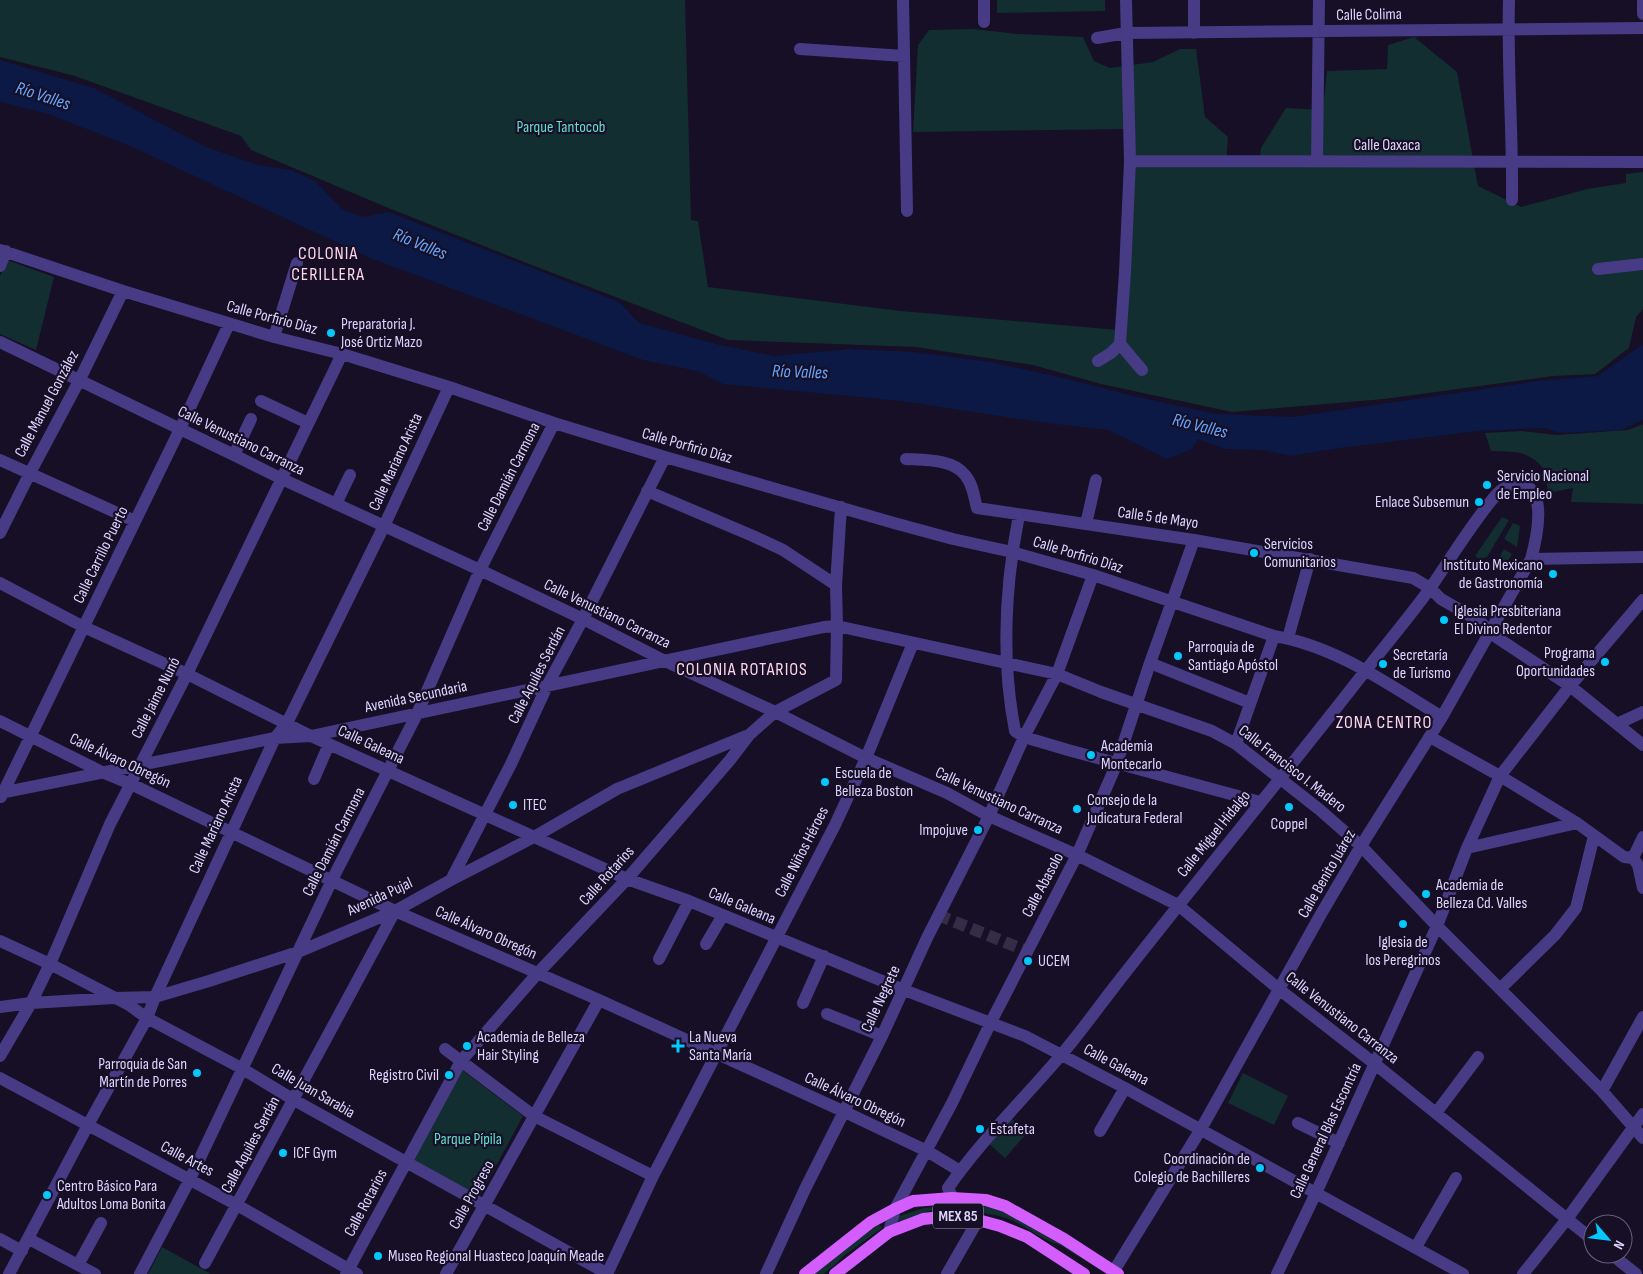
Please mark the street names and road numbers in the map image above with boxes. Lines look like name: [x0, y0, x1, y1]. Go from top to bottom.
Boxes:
street label: Calle Colima: [1336, 5, 1402, 25]
street label: Calle Oaxaca: [1354, 136, 1420, 155]
street label: Calle Porfirio Díaz: [224, 297, 320, 339]
street label: Calle Manuel González: [11, 347, 83, 461]
street label: Calle Venustiano Carranza: [175, 402, 307, 480]
street label: Calle Mariano Arista: [365, 410, 427, 514]
street label: Calle Damián Carmona: [473, 419, 545, 535]
street label: Calle Porfirio Díaz: [640, 424, 735, 468]
street label: Calle Carrillo Puerto: [69, 503, 133, 607]
street label: Calle 5 de Mayo: [1116, 503, 1200, 533]
street label: Calle Porfirio Díaz: [1031, 532, 1126, 578]
street label: Calle Venustiano Carranza: [541, 575, 673, 653]
street label: Calle Aquiles Serdán: [504, 623, 570, 727]
street label: Calle Jaime Nunó: [127, 654, 185, 742]
street label: Avenida Secundaria: [362, 677, 469, 717]
street label: Calle Galeana: [335, 721, 407, 769]
street label: Calle Francisco I. Madero: [1234, 721, 1350, 817]
street label: Calle Álvaro Obregón: [66, 729, 174, 793]
street label: Calle Venustiano Carranza: [932, 763, 1066, 839]
street label: Calle Mariano Arista: [185, 773, 247, 877]
street label: Calle Damián Carmona: [298, 784, 370, 900]
street label: Calle Miguel Hidalgo: [1173, 787, 1255, 881]
street label: Calle Niños Héroes: [771, 803, 833, 901]
street label: Calle Benito Juárez: [1294, 826, 1360, 921]
street label: Calle Rotarios: [575, 842, 639, 910]
street label: Calle Abasolo: [1018, 849, 1068, 921]
street label: Avenida Pujal: [343, 874, 416, 921]
street label: Calle Galeana: [706, 883, 778, 929]
street label: Calle Álvaro Obregón: [432, 902, 540, 964]
street label: Calle Negrete: [857, 963, 905, 1035]
street label: Calle Venustiano Carranza: [1282, 968, 1402, 1068]
street label: Calle Galeana: [1080, 1040, 1152, 1090]
street label: Calle Juan Sarabia: [268, 1059, 358, 1123]
street label: Calle General Blas Escontría: [1286, 1060, 1366, 1202]
street label: Calle Álvaro Obregón: [801, 1068, 909, 1132]
street label: Calle Aquiles Serdán: [218, 1093, 284, 1197]
street label: Calle Artes: [157, 1137, 217, 1181]
street label: Calle Progreso: [445, 1157, 499, 1233]
street label: Calle Rotarios: [340, 1166, 392, 1240]
road number: MEX 85: [933, 1204, 983, 1228]

